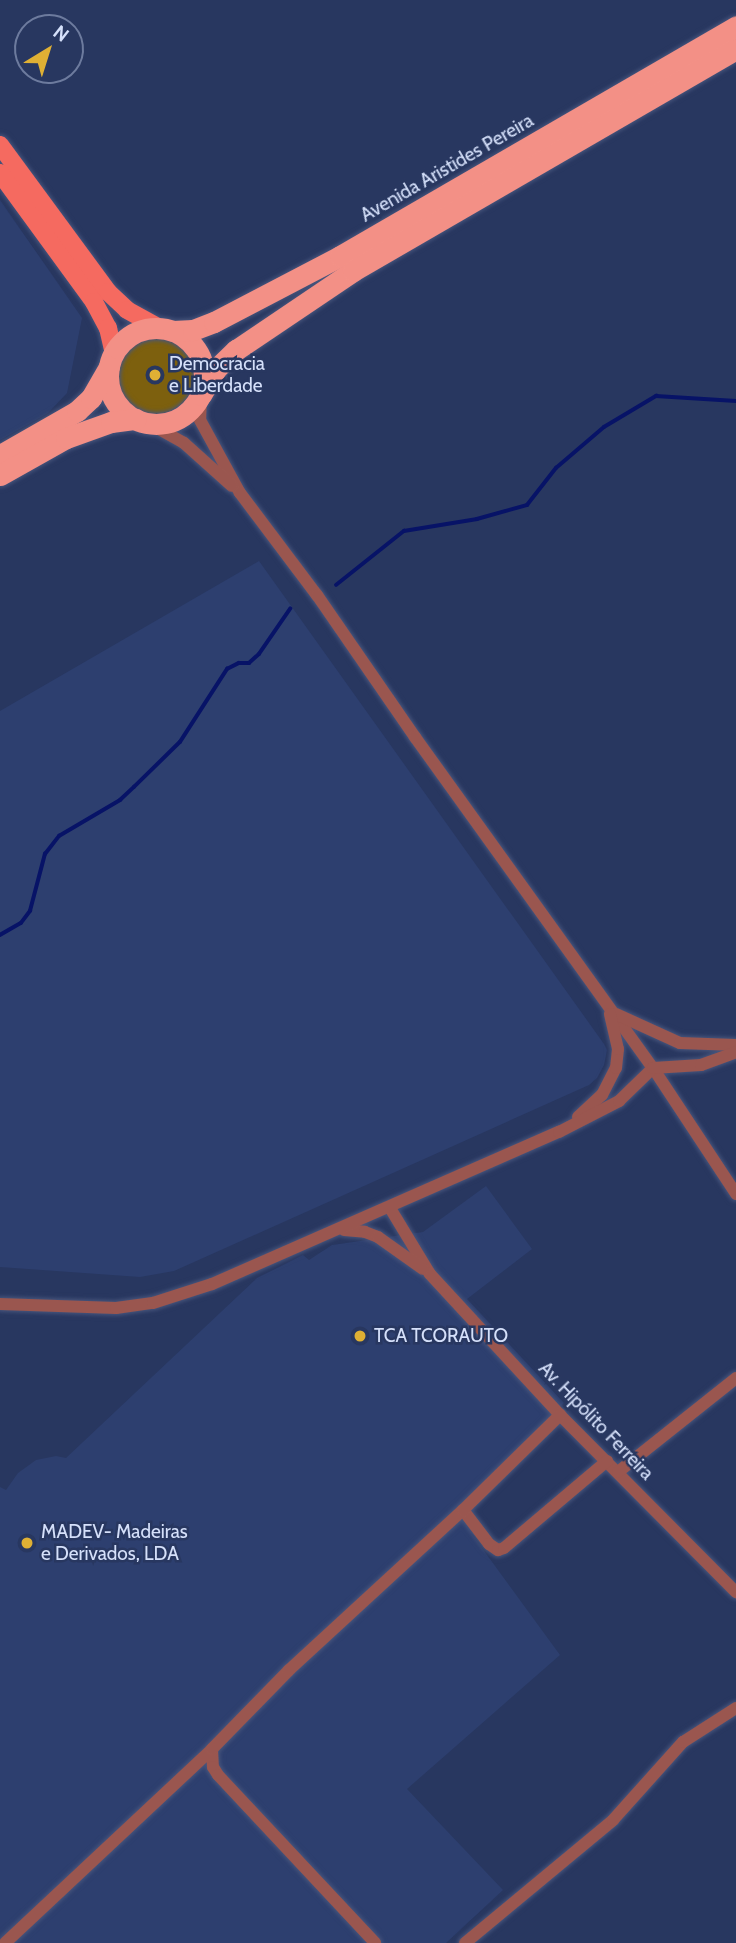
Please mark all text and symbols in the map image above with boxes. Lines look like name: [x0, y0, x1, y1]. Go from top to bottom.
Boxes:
north arrow: [14, 14, 84, 84]
text: N: [49, 20, 73, 47]
street label: Avenida Aristides Pereira: [357, 109, 537, 227]
place label: Democracia e Liberdade: [169, 353, 265, 397]
marker: Democracia e Liberdade: [147, 367, 163, 383]
place label: TCA TCORAUTO: [374, 1325, 508, 1347]
marker: TCA TCORAUTO: [352, 1328, 368, 1344]
street label: Av. Hipólito Ferreira: [534, 1357, 658, 1485]
place label: MADEV- Madeiras e Derivados, LDA: [41, 1521, 188, 1565]
marker: MADEV- Madeiras e Derivados, LDA: [19, 1535, 35, 1551]

